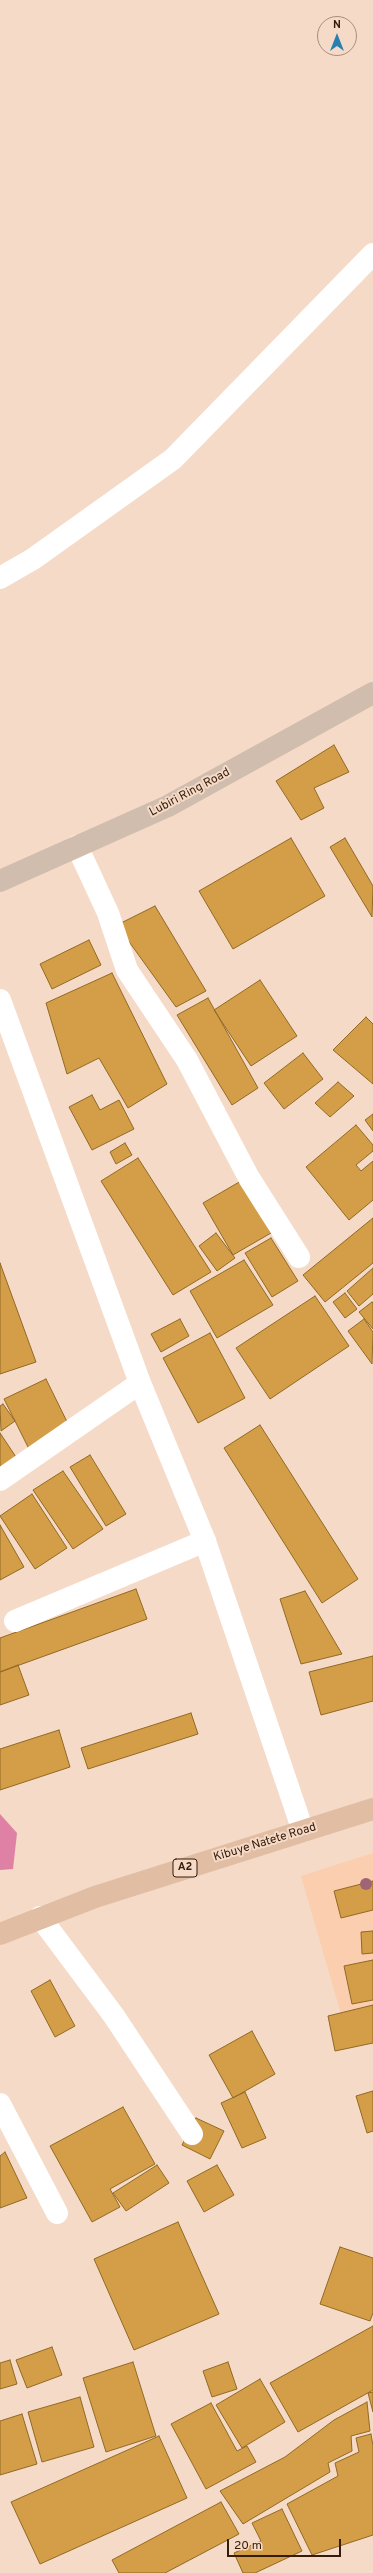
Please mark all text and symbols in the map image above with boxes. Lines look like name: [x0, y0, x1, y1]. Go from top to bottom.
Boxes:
north arrow: [317, 16, 357, 56]
text: N: [333, 18, 341, 32]
street label: Lubiri Ring Road: [147, 766, 233, 820]
street label: Kibuye Natete Road: [212, 1821, 318, 1865]
road number: A2: [173, 1859, 197, 1877]
scale bar: [229, 2531, 343, 2557]
text: 20 m: [234, 2538, 262, 2554]

